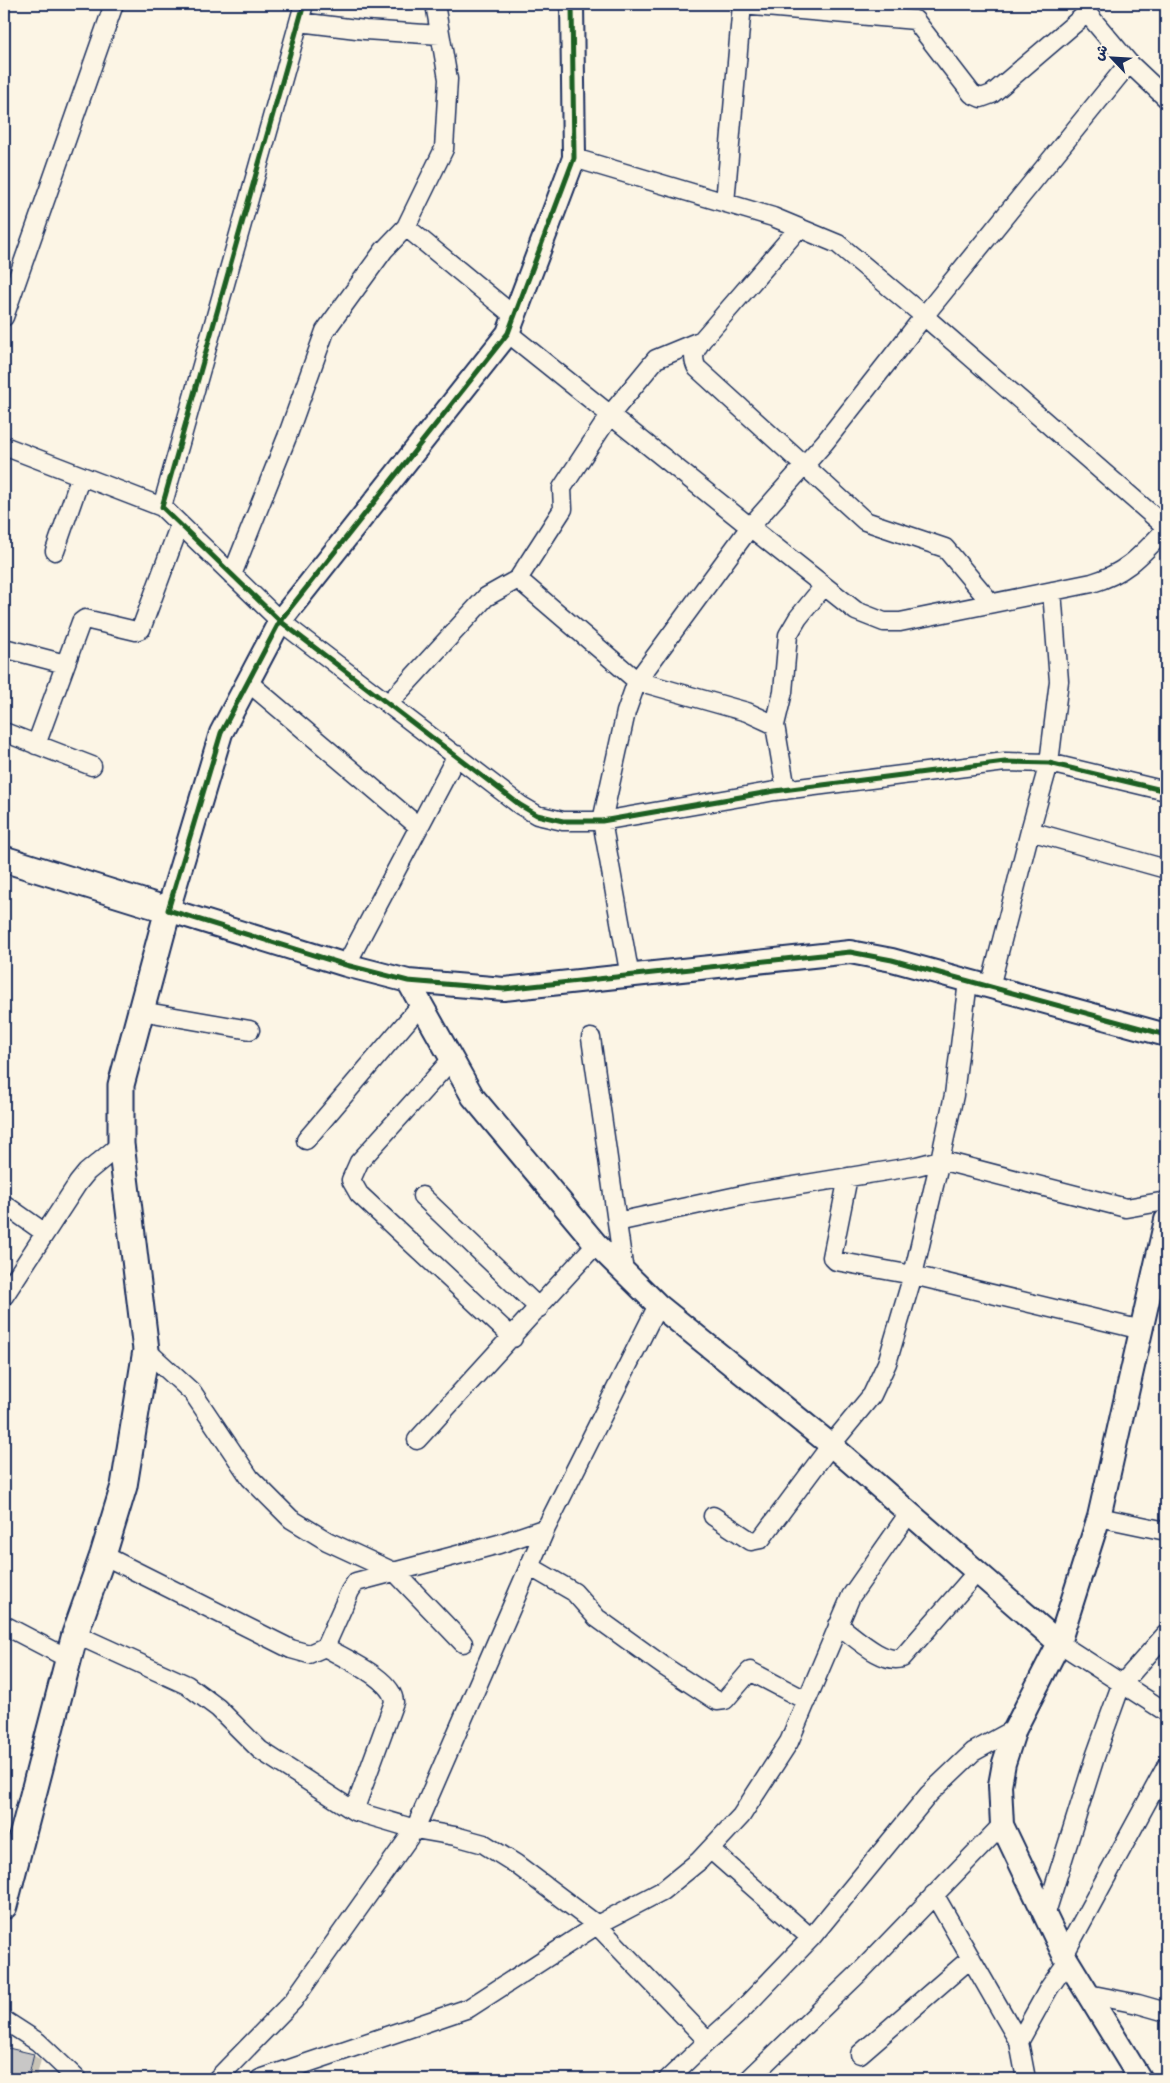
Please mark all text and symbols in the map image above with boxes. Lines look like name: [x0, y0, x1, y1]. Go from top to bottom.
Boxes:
north arrow: [1088, 32, 1138, 82]
text: ش: [1089, 42, 1113, 64]

